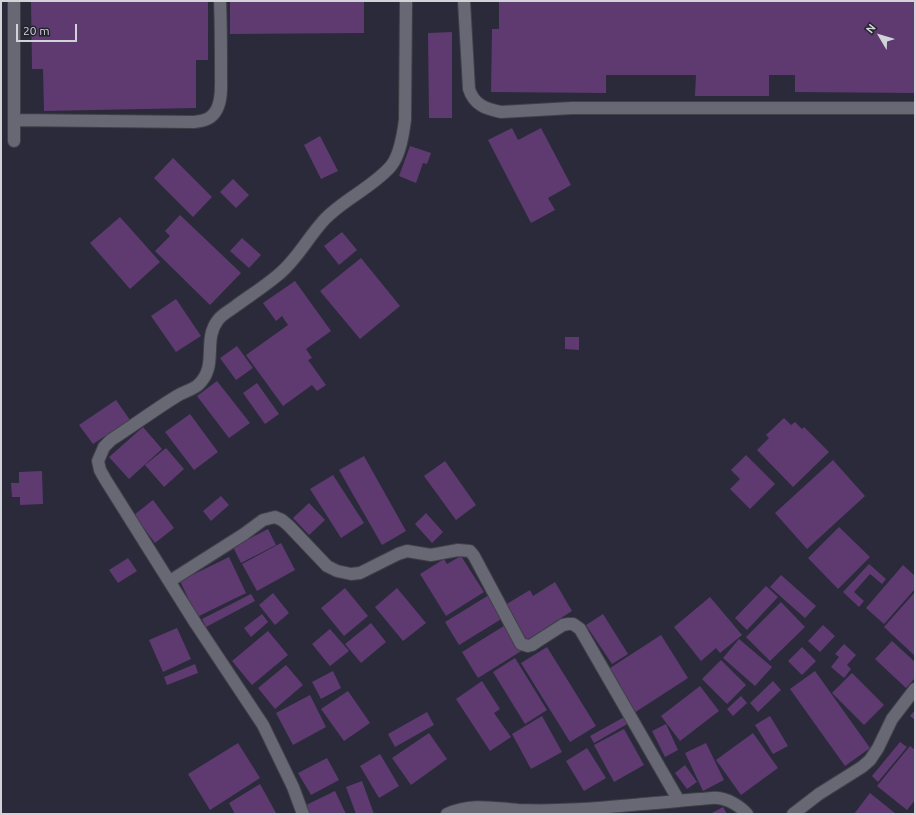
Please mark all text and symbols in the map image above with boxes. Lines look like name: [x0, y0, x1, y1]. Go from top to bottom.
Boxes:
scale bar: [18, 16, 79, 42]
north arrow: [860, 16, 900, 56]
text: N: [863, 22, 878, 36]
text: 20 m: [23, 24, 50, 37]

